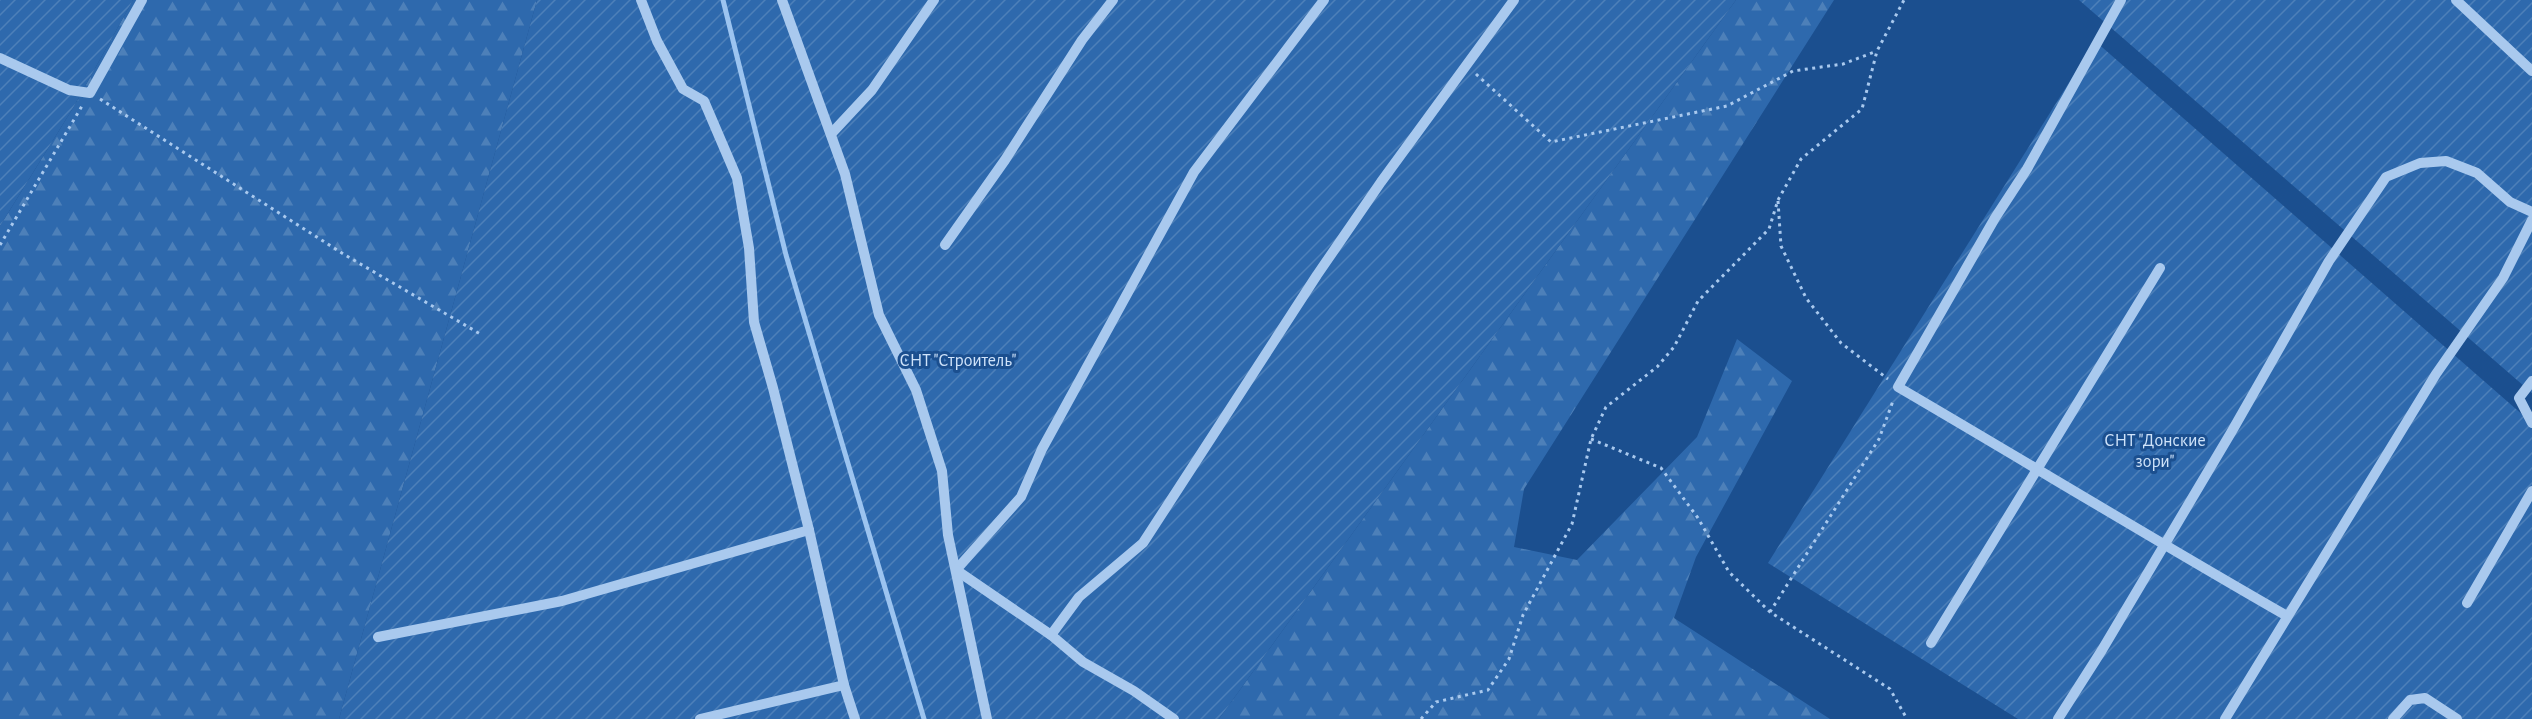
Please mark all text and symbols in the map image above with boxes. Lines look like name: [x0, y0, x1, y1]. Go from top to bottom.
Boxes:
park label: СНТ "Строитель": [900, 352, 1016, 370]
park label: СНТ "Донские зори": [2104, 432, 2206, 471]

